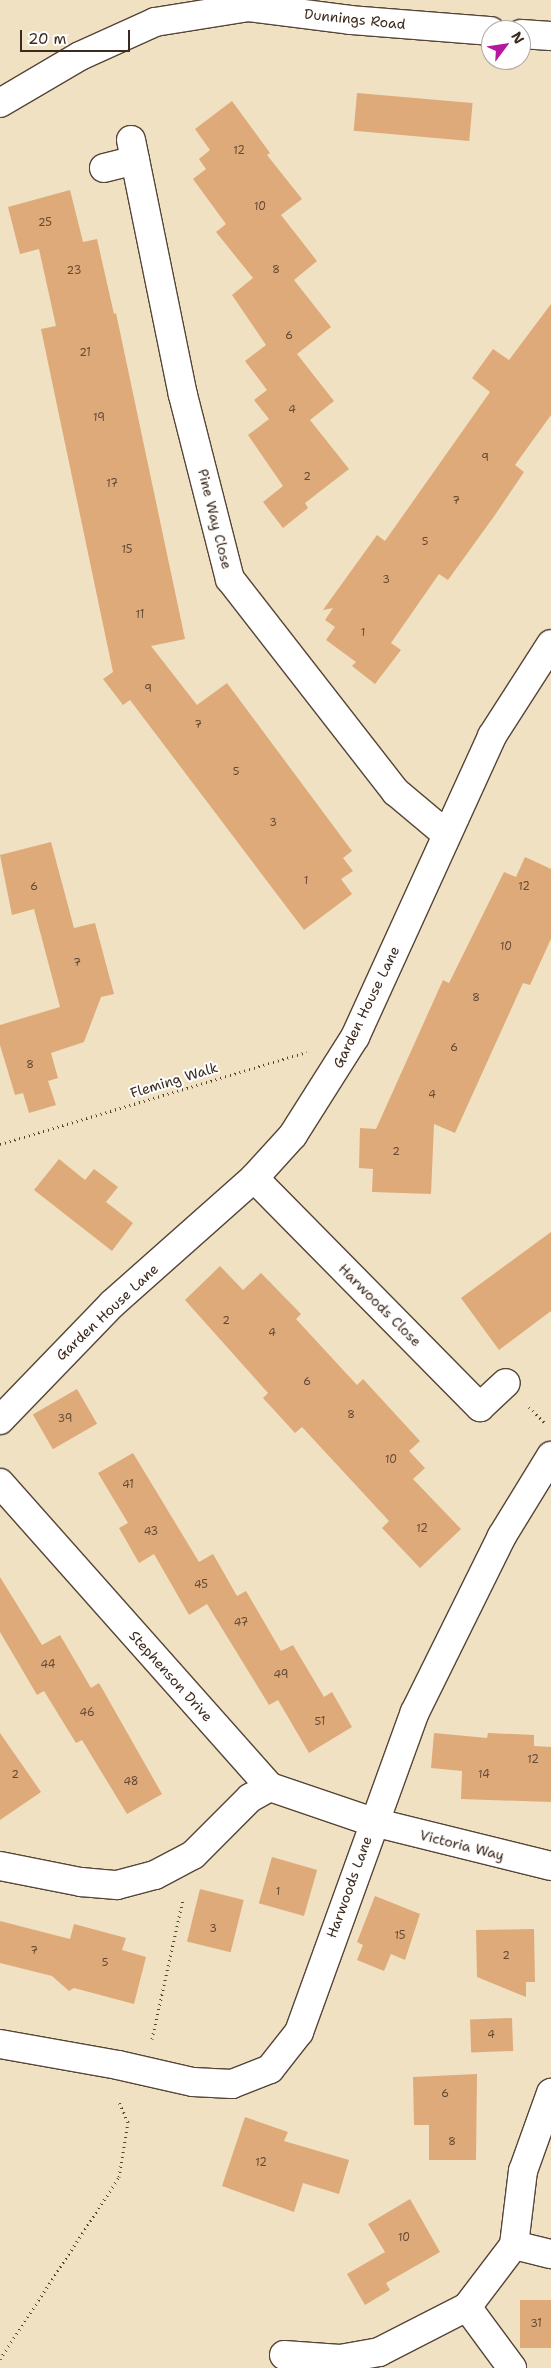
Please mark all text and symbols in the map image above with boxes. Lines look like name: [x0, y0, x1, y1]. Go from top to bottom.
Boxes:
street label: Dunnings Road: [303, 5, 407, 33]
scale bar: [22, 20, 132, 52]
north arrow: [481, 20, 531, 70]
text: N: [507, 28, 529, 47]
text: 20 m: [28, 29, 67, 49]
house number: 12: [233, 144, 245, 158]
house number: 10: [254, 200, 266, 214]
house number: 25: [38, 216, 52, 230]
house number: 8: [272, 263, 280, 277]
house number: 23: [67, 264, 81, 278]
house number: 6: [285, 329, 293, 343]
house number: 21: [79, 346, 91, 360]
house number: 4: [288, 403, 296, 417]
house number: 19: [93, 411, 105, 425]
house number: 9: [481, 451, 489, 465]
street label: Pine Way Close: [194, 467, 236, 571]
house number: 2: [303, 470, 311, 484]
house number: 17: [106, 477, 118, 491]
house number: 7: [452, 494, 460, 508]
house number: 5: [422, 535, 428, 549]
house number: 15: [121, 543, 133, 557]
house number: 3: [382, 573, 390, 587]
house number: 11: [136, 608, 144, 622]
house number: 1: [361, 626, 365, 640]
house number: 9: [144, 682, 152, 696]
house number: 7: [194, 718, 202, 732]
house number: 5: [233, 765, 239, 779]
house number: 3: [269, 816, 277, 830]
house number: 1: [304, 874, 308, 888]
house number: 6: [30, 880, 38, 894]
house number: 12: [518, 880, 530, 894]
house number: 10: [500, 940, 512, 954]
street label: Garden House Lane: [329, 943, 403, 1071]
house number: 7: [73, 956, 81, 970]
house number: 8: [472, 991, 480, 1005]
house number: 6: [450, 1041, 458, 1055]
house number: 8: [26, 1058, 34, 1072]
street label: Fleming Walk: [128, 1059, 220, 1101]
house number: 4: [428, 1088, 436, 1102]
house number: 2: [392, 1145, 400, 1159]
street label: Garden House Lane: [52, 1260, 162, 1364]
street label: Harwoods Close: [335, 1260, 425, 1350]
house number: 2: [222, 1314, 230, 1328]
house number: 4: [268, 1326, 276, 1340]
house number: 6: [303, 1375, 311, 1389]
house number: 8: [347, 1408, 355, 1422]
house number: 39: [58, 1412, 72, 1426]
house number: 10: [385, 1453, 397, 1467]
house number: 41: [122, 1478, 134, 1492]
house number: 12: [416, 1522, 428, 1536]
house number: 43: [144, 1525, 158, 1539]
house number: 45: [194, 1578, 208, 1592]
house number: 47: [234, 1616, 248, 1630]
street label: Stephenson Drive: [126, 1627, 216, 1725]
house number: 44: [40, 1658, 56, 1672]
house number: 49: [274, 1668, 288, 1682]
house number: 46: [79, 1706, 95, 1720]
house number: 51: [315, 1715, 325, 1729]
house number: 12: [527, 1753, 539, 1767]
house number: 2: [11, 1768, 19, 1782]
house number: 14: [478, 1768, 490, 1782]
house number: 48: [123, 1775, 139, 1789]
street label: Victoria Way: [418, 1826, 506, 1864]
street label: Harwoods Lane: [323, 1834, 375, 1940]
house number: 1: [276, 1885, 280, 1899]
house number: 3: [209, 1922, 217, 1936]
house number: 15: [394, 1929, 406, 1943]
house number: 7: [30, 1944, 38, 1958]
house number: 2: [502, 1949, 510, 1963]
house number: 5: [102, 1956, 108, 1970]
house number: 4: [487, 2028, 495, 2042]
house number: 6: [441, 2087, 449, 2101]
house number: 8: [448, 2135, 456, 2149]
house number: 12: [255, 2156, 267, 2170]
house number: 10: [398, 2231, 410, 2245]
house number: 31: [530, 2317, 542, 2331]

